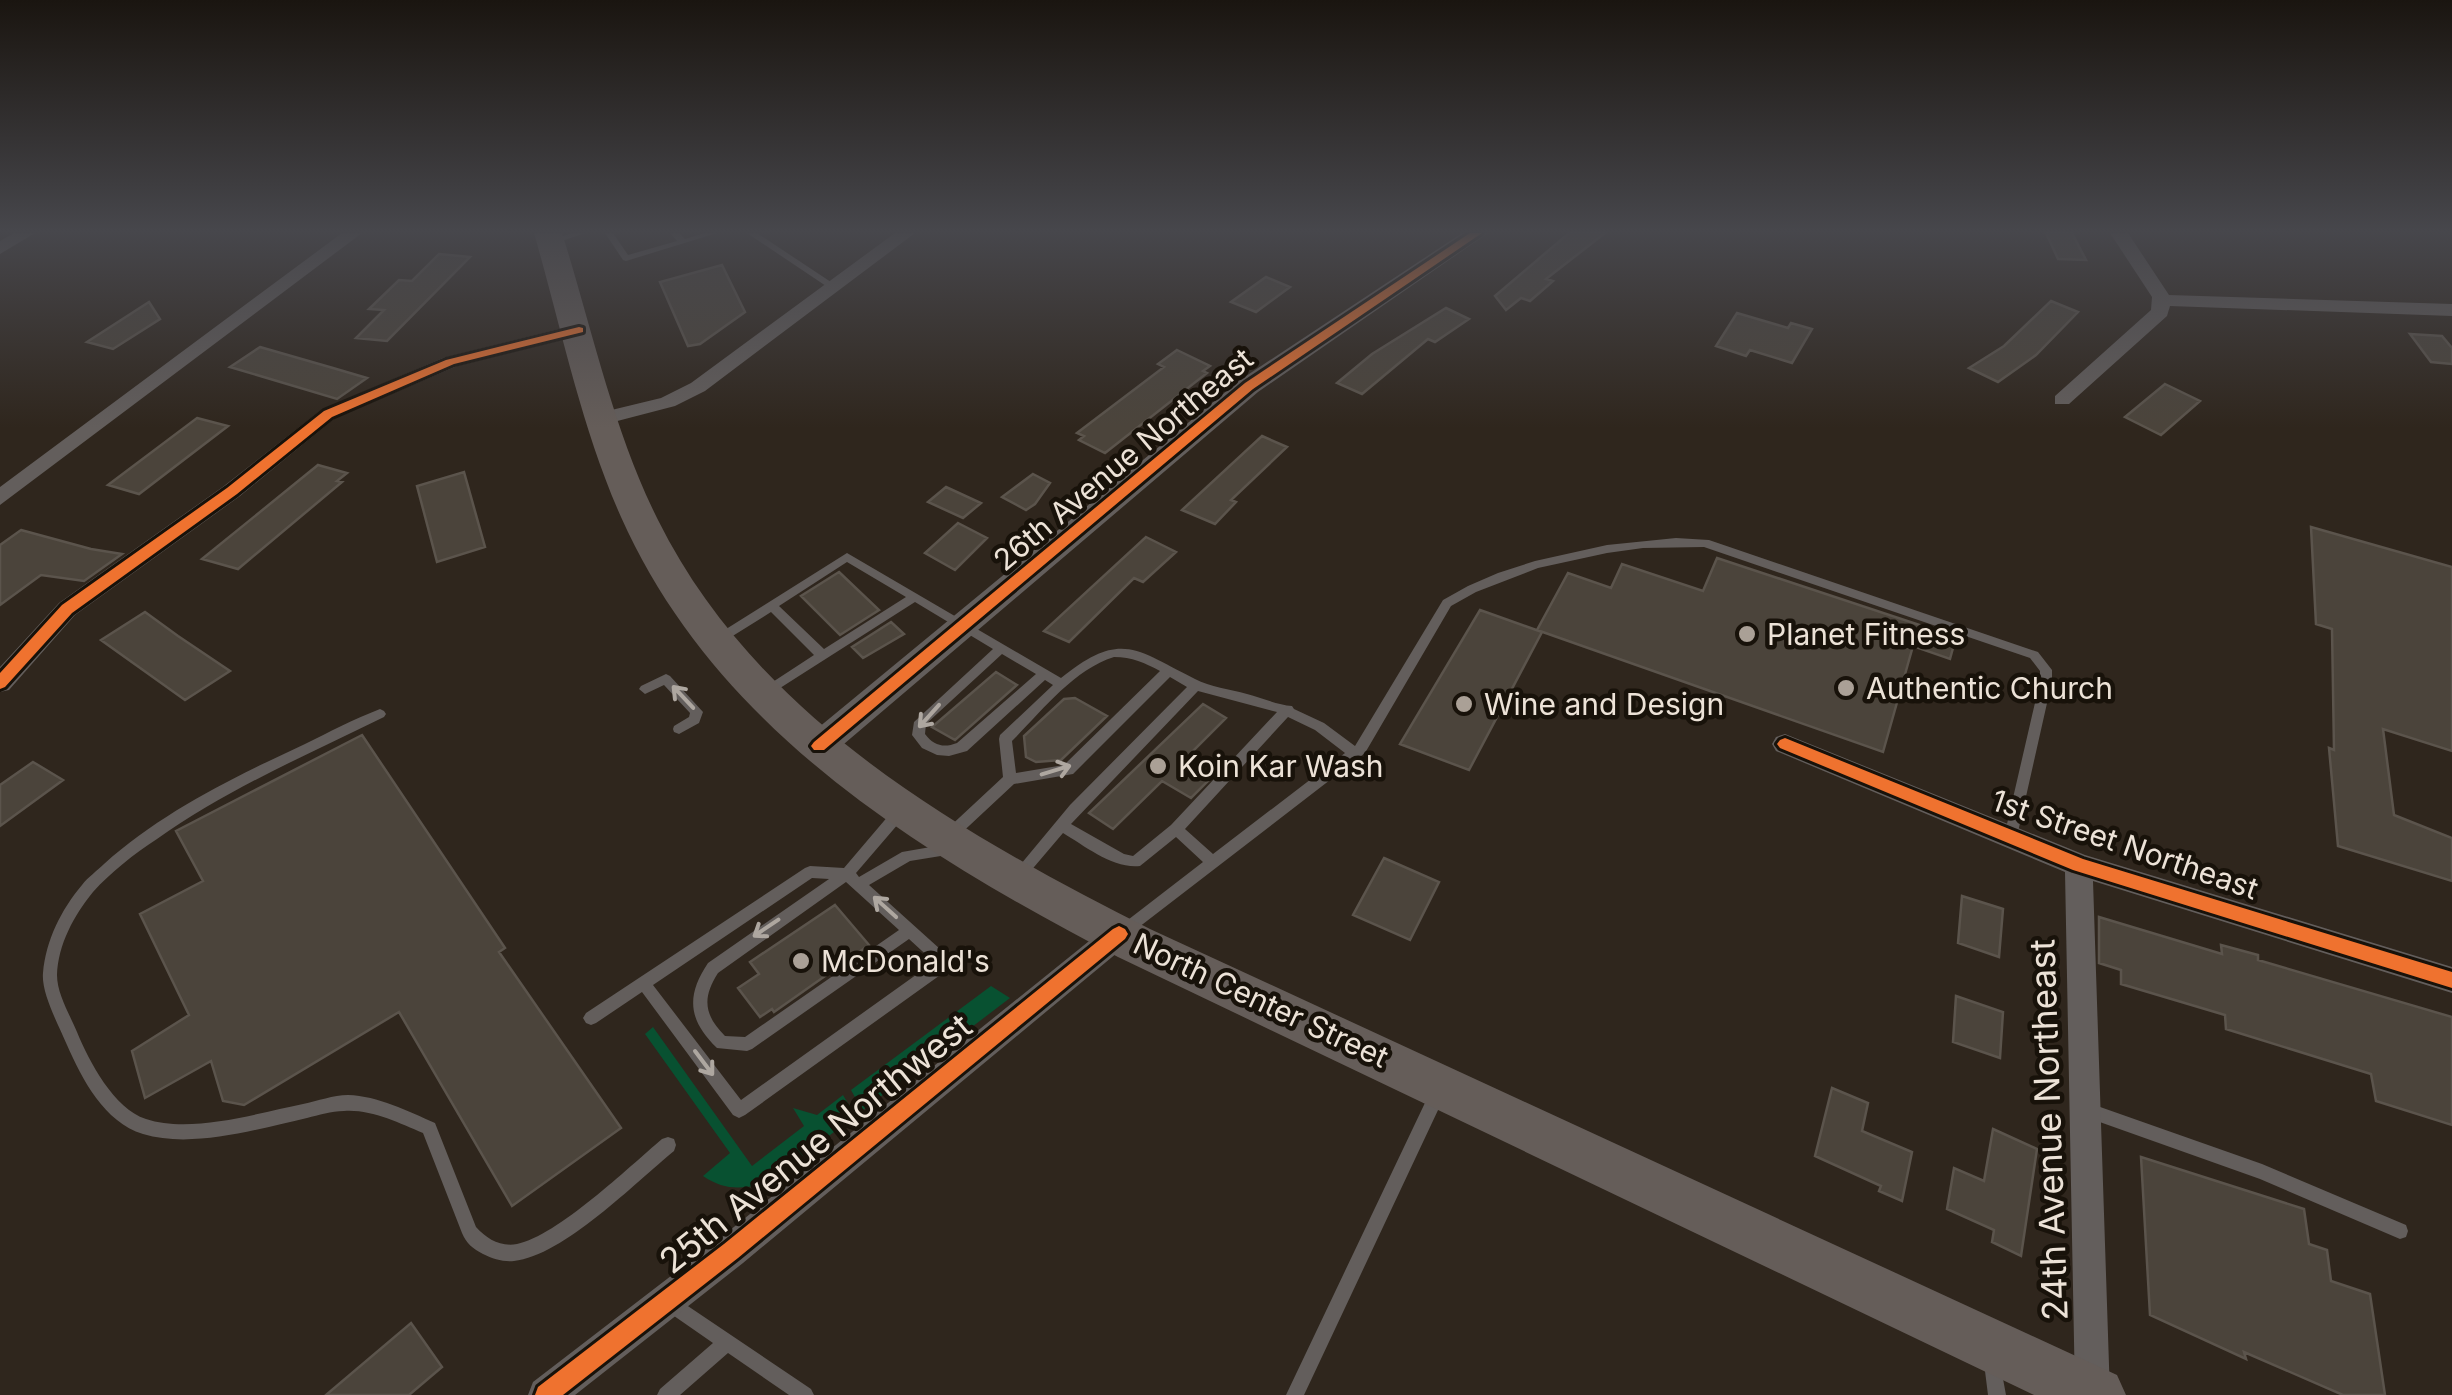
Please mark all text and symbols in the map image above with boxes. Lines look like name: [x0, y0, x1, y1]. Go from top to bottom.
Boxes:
street label: 26th Avenue Northeast: [986, 340, 1260, 578]
place label: Planet Fitness: [1767, 616, 1965, 652]
marker: Planet Fitness: [1736, 623, 1758, 645]
place label: Authentic Church: [1866, 670, 2113, 706]
marker: Authentic Church: [1835, 677, 1857, 699]
one-way arrow: [672, 685, 695, 710]
place label: Wine and Design: [1484, 686, 1724, 722]
marker: Wine and Design: [1453, 693, 1475, 715]
one-way arrow: [917, 702, 941, 728]
place label: Koin Kar Wash: [1178, 748, 1384, 784]
marker: Koin Kar Wash: [1147, 755, 1169, 777]
one-way arrow: [1040, 760, 1072, 778]
street label: 1st Street Northeast: [1987, 781, 2263, 907]
one-way arrow: [873, 896, 898, 919]
one-way arrow: [753, 917, 781, 938]
street label: North Center Street: [1128, 925, 1394, 1075]
street label: 24th Avenue Northeast: [2020, 939, 2076, 1321]
place label: McDonald's: [821, 943, 990, 979]
marker: McDonald's: [790, 950, 812, 972]
street label: 25th Avenue Northwest: [651, 1004, 979, 1282]
one-way arrow: [693, 1049, 714, 1076]

